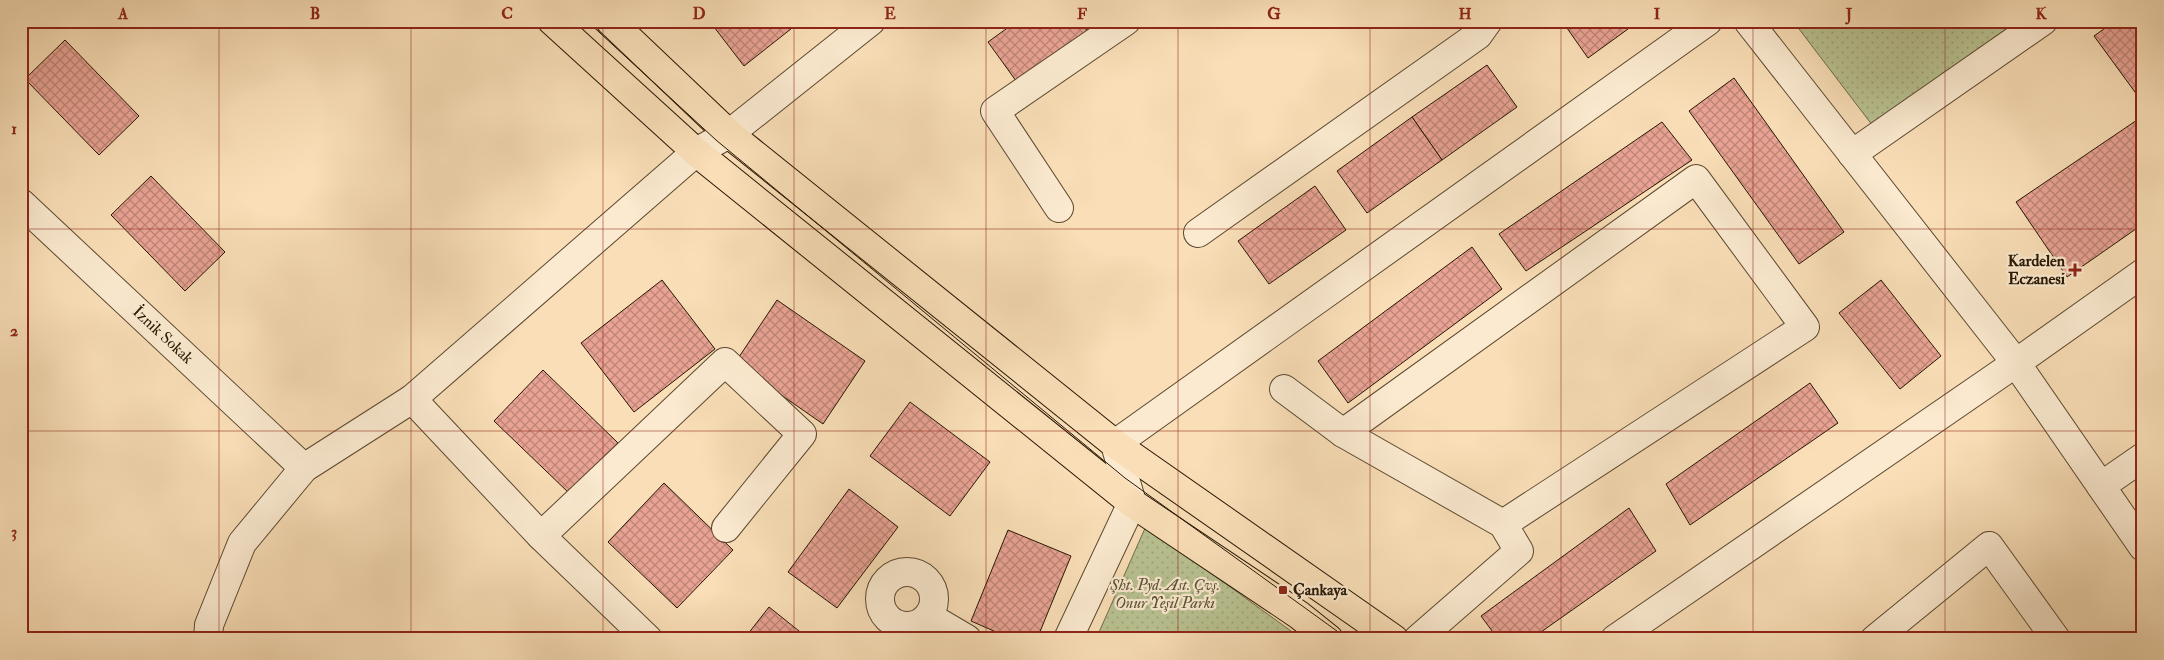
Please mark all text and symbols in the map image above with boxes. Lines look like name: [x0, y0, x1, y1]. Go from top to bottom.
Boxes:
text: A: [117, 4, 129, 24]
text: B: [310, 4, 320, 24]
text: C: [501, 4, 513, 24]
text: D: [692, 4, 706, 24]
text: E: [884, 4, 896, 24]
text: F: [1077, 4, 1087, 24]
text: G: [1267, 4, 1281, 24]
text: H: [1458, 4, 1472, 24]
text: I: [1654, 4, 1661, 24]
text: J: [1845, 4, 1853, 25]
text: K: [2035, 4, 2047, 24]
text: 1: [11, 119, 17, 139]
place label: Kardelen Eczanesi: [2008, 251, 2066, 289]
marker: Kardelen Eczanesi: [2069, 264, 2081, 276]
street label: İznik Sokak: [128, 302, 198, 368]
text: 2: [10, 321, 18, 341]
text: 3: [11, 522, 17, 542]
park label: Şht. Pyd. Ast. Çvş. Onur Yeşil Parkı: [1109, 575, 1220, 613]
place label: Çankaya: [1293, 580, 1347, 601]
marker: Çankaya: [1277, 584, 1289, 596]

